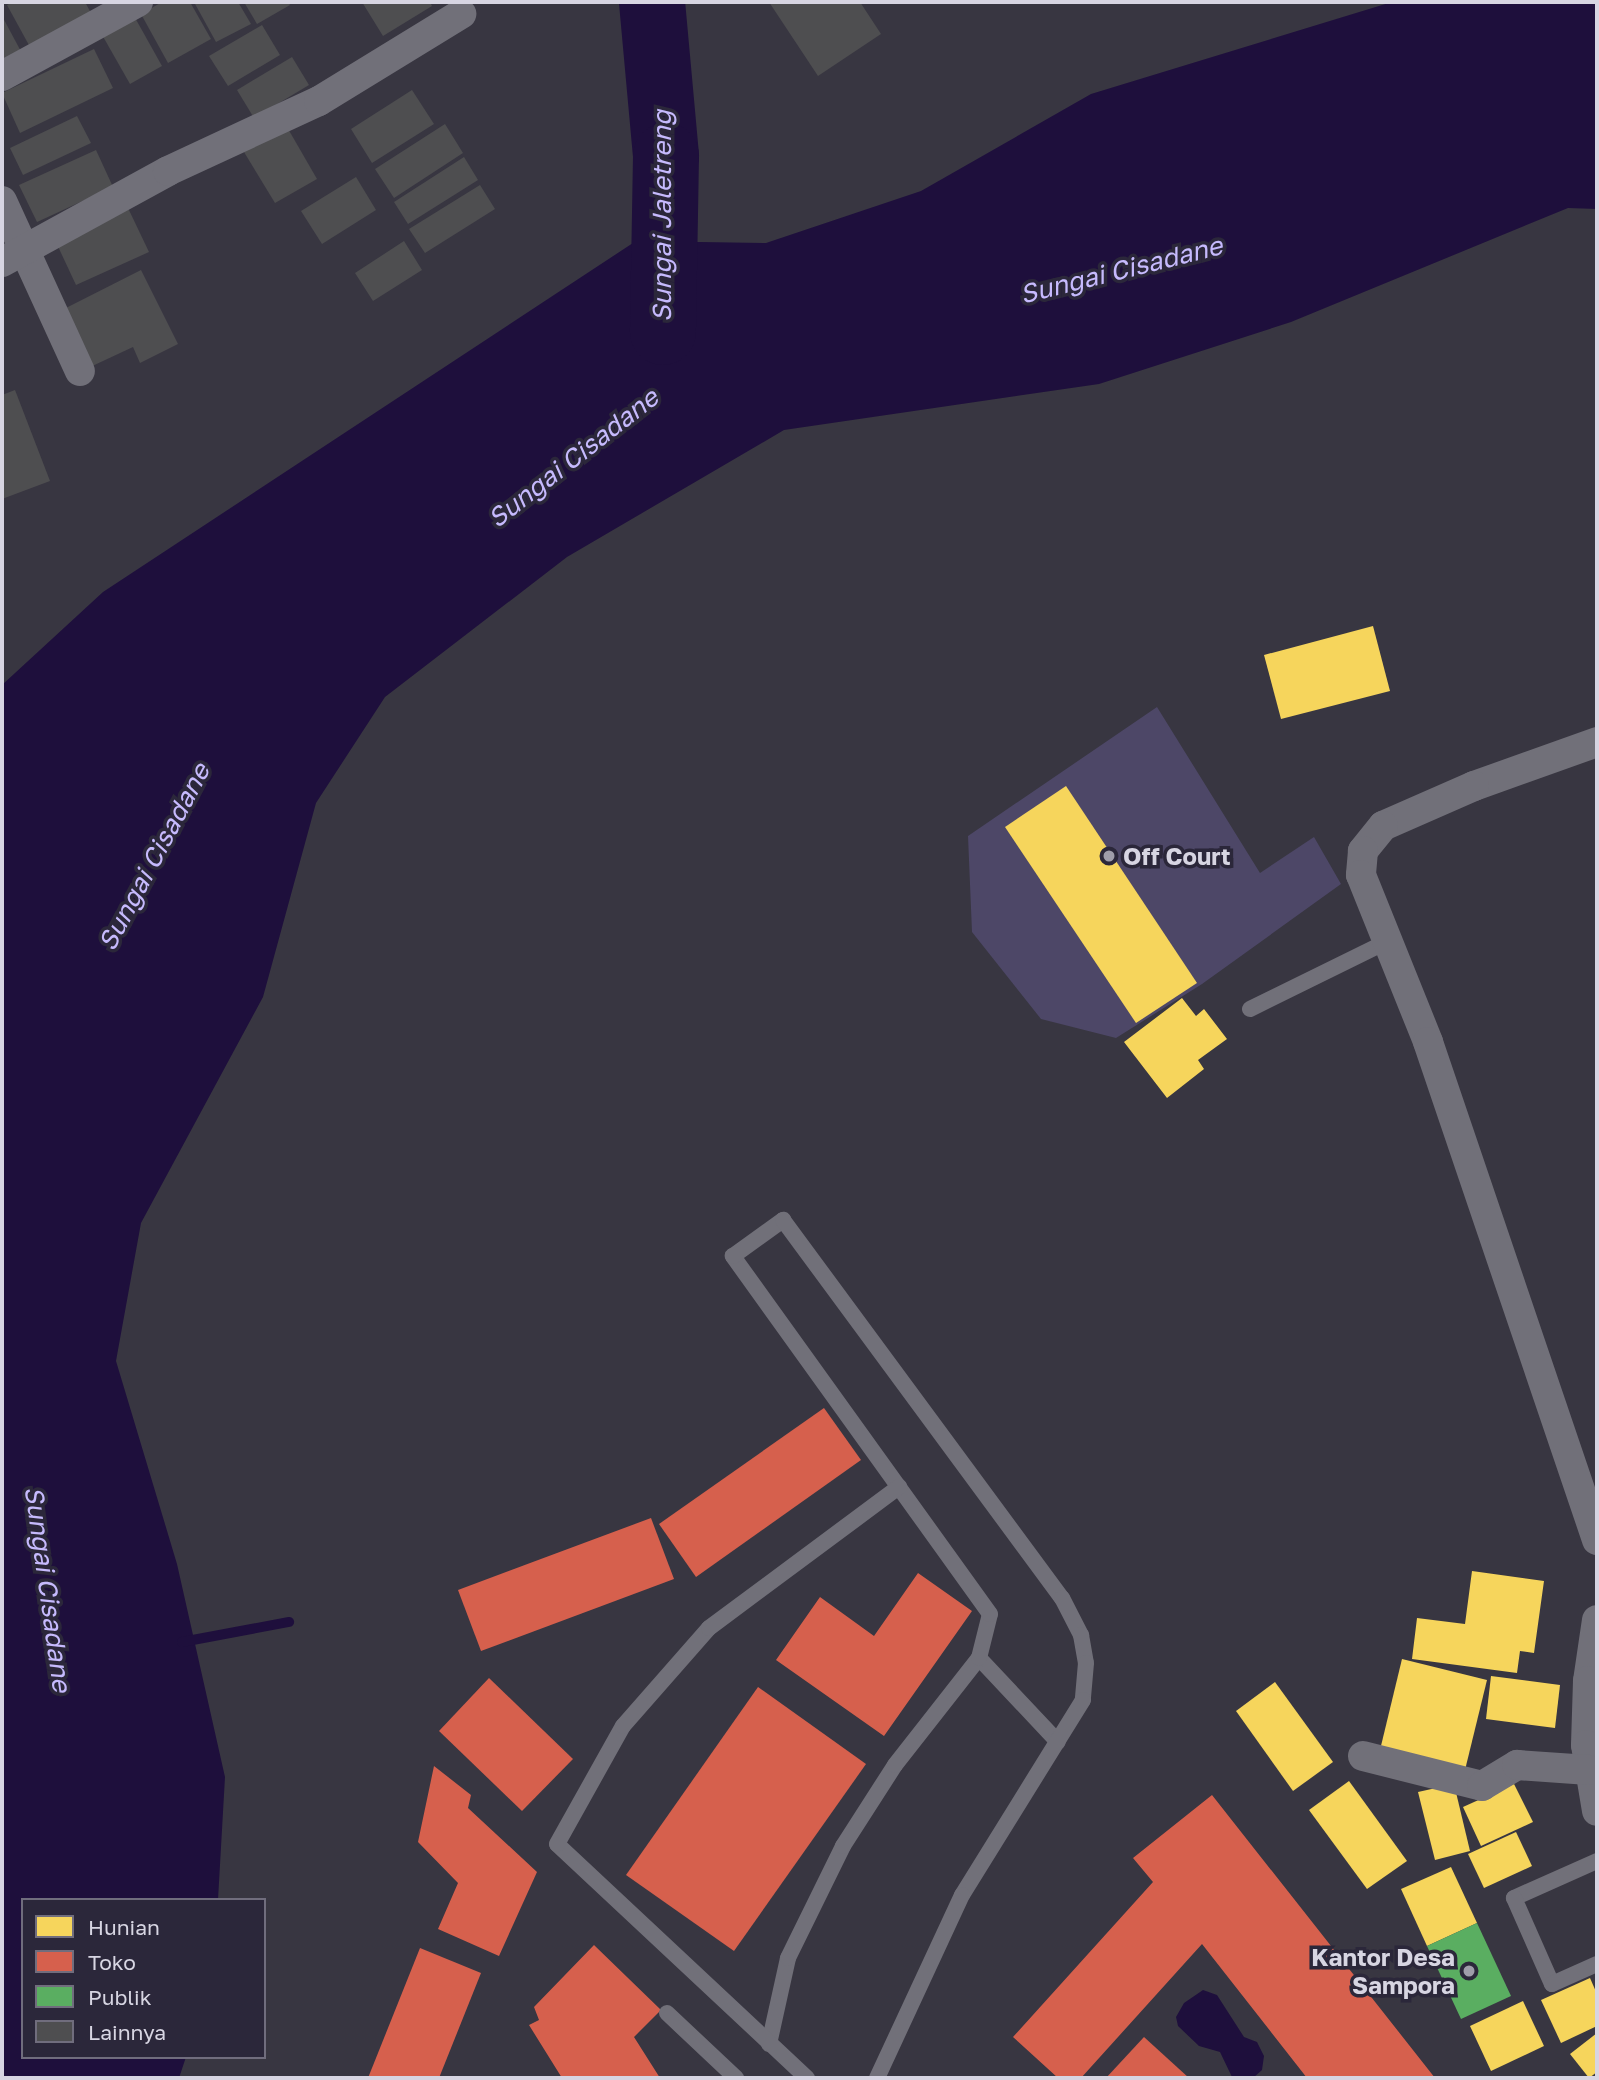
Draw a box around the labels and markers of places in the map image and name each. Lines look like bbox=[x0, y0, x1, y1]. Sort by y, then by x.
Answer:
place label: Off Court bbox=[1123, 842, 1231, 870]
marker: Off Court bbox=[1101, 848, 1117, 864]
place label: Kantor Desa Sampora bbox=[1311, 1943, 1455, 1999]
marker: Kantor Desa Sampora bbox=[1461, 1963, 1477, 1979]

